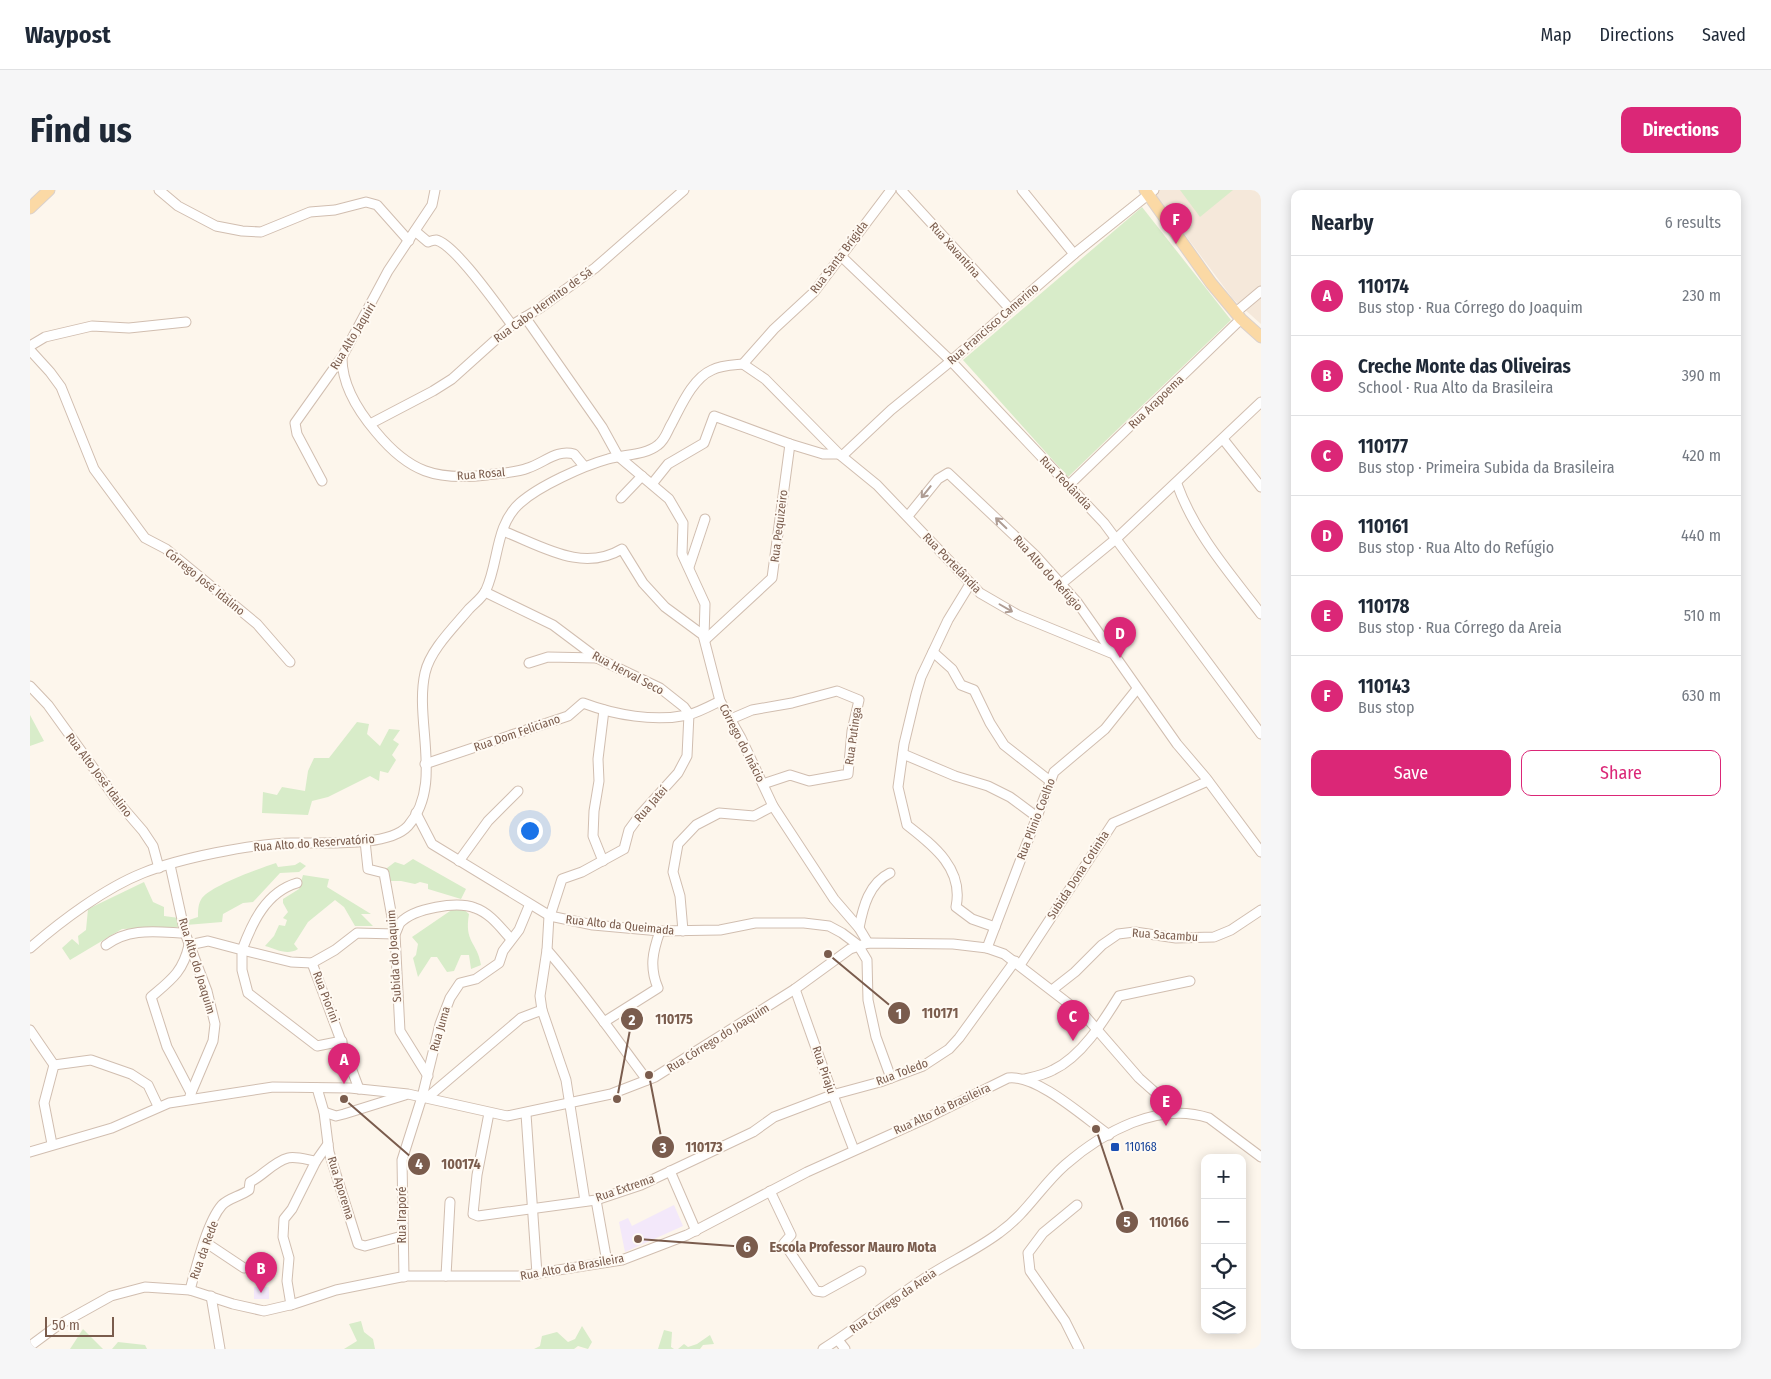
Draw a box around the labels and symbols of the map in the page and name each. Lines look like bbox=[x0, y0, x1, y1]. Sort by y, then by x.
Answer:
pin: F bbox=[1160, 203, 1192, 244]
street label: Rua Santa Brígida bbox=[807, 218, 871, 296]
street label: Rua Xavantina bbox=[927, 219, 984, 281]
street label: Rua Cabo Hermito de Sá bbox=[491, 264, 595, 345]
street label: Rua Francisco Camerino bbox=[944, 280, 1042, 368]
street label: Rua Alto Jaquiri bbox=[327, 300, 379, 372]
street label: Rua Arapoema bbox=[1126, 372, 1187, 432]
street label: Rua Teolândia bbox=[1037, 453, 1095, 513]
street label: Rua Rosal bbox=[456, 465, 506, 483]
one-way arrow bbox=[920, 486, 932, 499]
street label: Rua Pequizeiro bbox=[768, 489, 790, 563]
one-way arrow bbox=[995, 517, 1008, 529]
street label: Rua Portelândia bbox=[920, 530, 984, 596]
street label: Rua Alto do Refúgio bbox=[1010, 532, 1086, 614]
street label: Córrego José Idalino bbox=[162, 546, 248, 618]
one-way arrow bbox=[999, 604, 1013, 614]
pin: D bbox=[1104, 617, 1136, 658]
street label: Rua Herval Seco bbox=[590, 648, 666, 698]
street label: Córrego do Inácio bbox=[716, 701, 768, 785]
street label: Rua Putinga bbox=[842, 706, 864, 766]
street label: Rua Dom Feliciano bbox=[472, 712, 562, 754]
street label: Rua Alto José Idalino bbox=[63, 730, 135, 820]
street label: Rua Plinio Coelho bbox=[1014, 776, 1058, 862]
street label: Rua Jateí bbox=[631, 783, 671, 825]
your location bbox=[517, 818, 543, 844]
street label: Subida Dona Cotinha bbox=[1044, 828, 1112, 922]
street label: Rua Alto do Reservatório bbox=[253, 832, 375, 854]
street label: Subida do Joaquim bbox=[384, 909, 404, 1003]
street label: Rua Alto da Queimada bbox=[565, 912, 675, 938]
street label: Rua Alto do Joaquim bbox=[176, 916, 218, 1016]
street label: Rua Sacambu bbox=[1132, 926, 1198, 944]
street label: Rua Piorini bbox=[310, 969, 342, 1025]
callout: 110171 bbox=[887, 999, 969, 1028]
pin: C bbox=[1057, 1000, 1089, 1041]
street label: Rua Córrego do Joaquim bbox=[664, 1001, 772, 1075]
street label: Rua Juma bbox=[427, 1005, 453, 1053]
callout: 110175 bbox=[620, 1005, 702, 1034]
text: 1 bbox=[896, 1005, 902, 1023]
text: 110171 bbox=[922, 1005, 958, 1022]
text: 2 bbox=[628, 1011, 636, 1029]
text: 110175 bbox=[655, 1011, 693, 1028]
pin: A bbox=[328, 1043, 360, 1084]
street label: Rua Piraju bbox=[809, 1044, 839, 1096]
street label: Rua Toledo bbox=[874, 1056, 930, 1088]
street label: Rua Alto da Brasileira bbox=[891, 1080, 993, 1138]
pin: E bbox=[1150, 1085, 1182, 1126]
callout: 110173 bbox=[650, 1133, 733, 1162]
text: 3 bbox=[658, 1139, 667, 1157]
text: 110173 bbox=[685, 1139, 723, 1156]
place label: 110168 bbox=[1125, 1140, 1157, 1154]
marker: 110168 bbox=[1109, 1141, 1121, 1153]
callout: 100174 bbox=[407, 1150, 491, 1179]
street label: Rua Aporema bbox=[325, 1155, 357, 1221]
text: 4 bbox=[415, 1155, 423, 1173]
text: 100174 bbox=[441, 1156, 481, 1173]
street label: Rua Extrema bbox=[594, 1171, 656, 1205]
street label: Rua Iraporé bbox=[395, 1187, 409, 1243]
callout: 110166 bbox=[1115, 1207, 1199, 1236]
text: 5 bbox=[1123, 1213, 1131, 1231]
text: 110166 bbox=[1149, 1214, 1189, 1231]
street label: Rua da Rede bbox=[187, 1219, 221, 1281]
callout: Escola Professor Mauro Mota bbox=[735, 1232, 947, 1261]
text: 6 bbox=[743, 1238, 751, 1256]
text: Escola Professor Mauro Mota bbox=[769, 1239, 937, 1256]
street label: Rua Alto da Brasileira bbox=[519, 1251, 625, 1283]
pin: B bbox=[245, 1252, 277, 1293]
street label: Rua Córrego da Areia bbox=[847, 1266, 939, 1336]
scale bar bbox=[45, 1314, 114, 1337]

